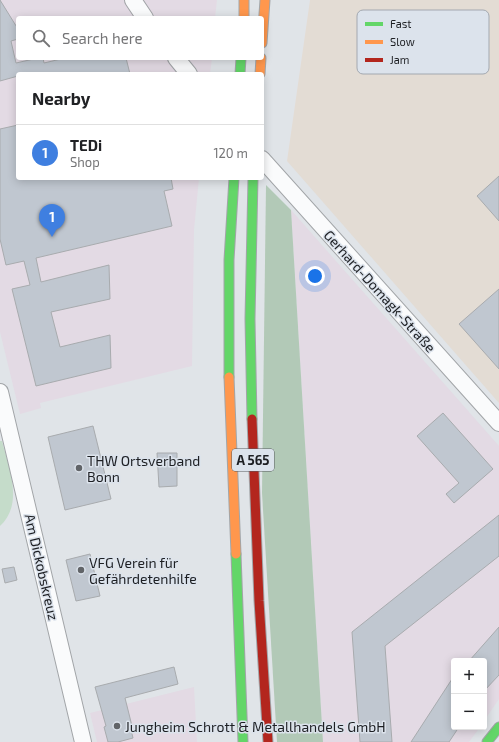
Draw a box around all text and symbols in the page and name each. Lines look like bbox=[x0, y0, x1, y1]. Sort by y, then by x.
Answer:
legend bbox=[357, 10, 489, 74]
search box bbox=[16, 16, 264, 60]
text: Fast bbox=[390, 17, 412, 30]
icon: search bbox=[30, 27, 52, 49]
text: Search here bbox=[62, 29, 143, 47]
text: Slow bbox=[390, 35, 415, 48]
text: Jam bbox=[390, 53, 409, 66]
text: Nearby bbox=[32, 88, 90, 108]
text: TEDi bbox=[70, 136, 102, 154]
text: 1 bbox=[42, 145, 48, 161]
text: 120 m bbox=[213, 145, 248, 161]
text: Shop bbox=[70, 154, 100, 170]
pin: 1 bbox=[39, 204, 65, 237]
street label: Gerhard-Domagk-Straße bbox=[321, 226, 439, 356]
your location bbox=[305, 266, 325, 286]
road number: A 565 bbox=[232, 449, 274, 471]
place label: THW Ortsverband Bonn bbox=[87, 452, 200, 485]
marker: THW Ortsverband Bonn bbox=[74, 463, 84, 473]
street label: Am Dickobskreuz bbox=[21, 512, 63, 622]
place label: VFG Verein für Gefährdetenhilfe bbox=[89, 554, 197, 587]
marker: VFG Verein für Gefährdetenhilfe bbox=[76, 565, 86, 575]
map controls bbox=[451, 658, 487, 730]
button: + bbox=[451, 658, 487, 694]
button: − bbox=[451, 694, 487, 730]
place label: Jungheim Schrott & Metallhandels GmbH bbox=[125, 718, 386, 735]
marker: Jungheim Schrott & Metallhandels GmbH bbox=[112, 721, 122, 731]

